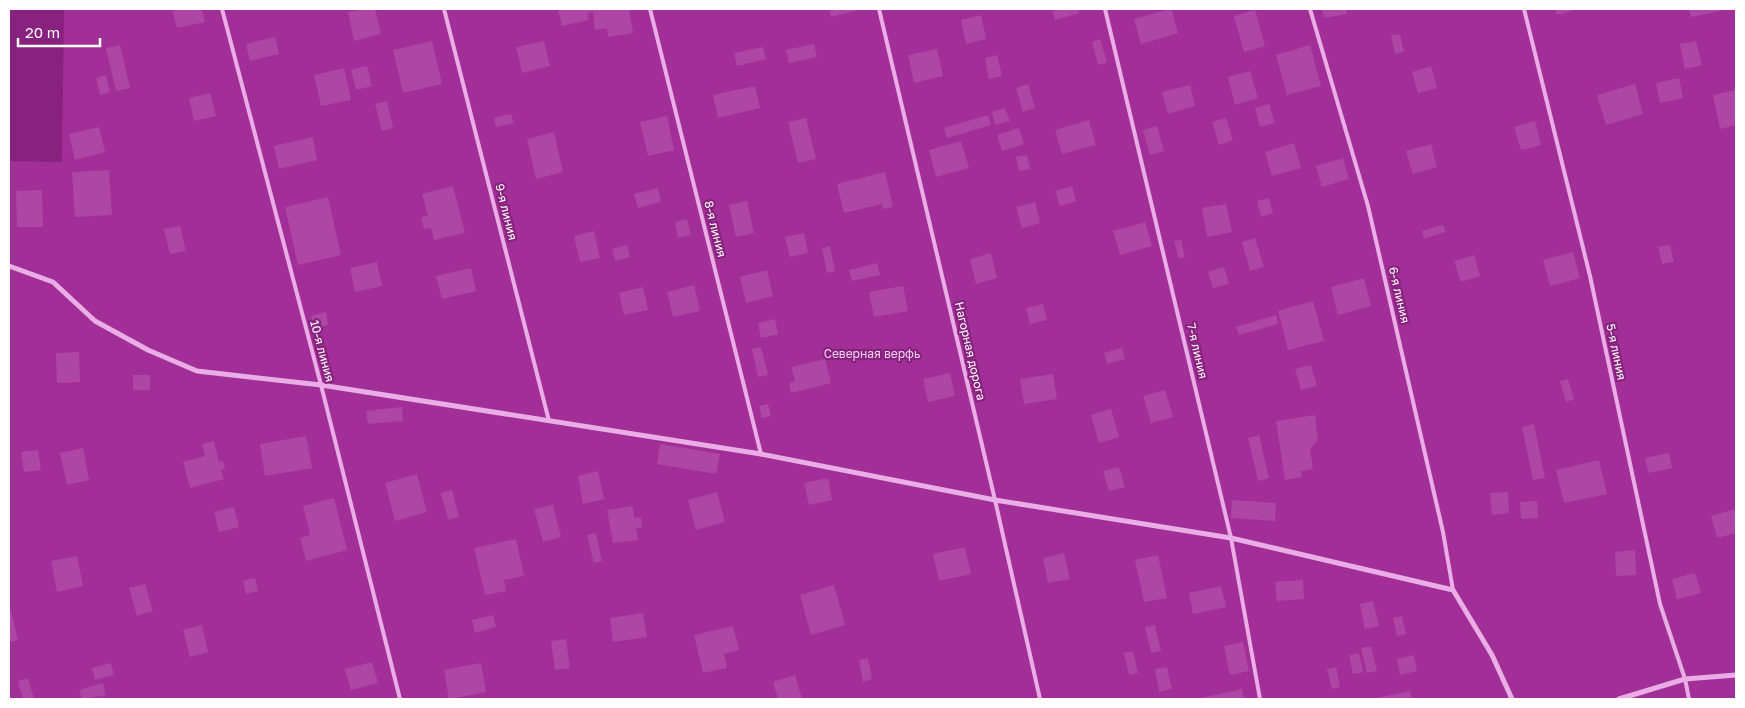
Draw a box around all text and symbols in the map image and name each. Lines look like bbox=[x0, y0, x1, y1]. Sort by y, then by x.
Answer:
scale bar bbox=[18, 15, 100, 47]
text: 20 m bbox=[25, 23, 60, 41]
street label: 9-я линия bbox=[492, 182, 521, 242]
street label: 8-я линия bbox=[701, 199, 730, 259]
street label: 6-я линия bbox=[1386, 265, 1413, 325]
street label: Нагорная дорога bbox=[952, 300, 989, 402]
street label: 10-я линия bbox=[307, 318, 338, 383]
street label: 7-я линия bbox=[1184, 322, 1211, 380]
street label: 5-я линия bbox=[1603, 322, 1630, 381]
park label: Северная верфь bbox=[824, 346, 920, 361]

